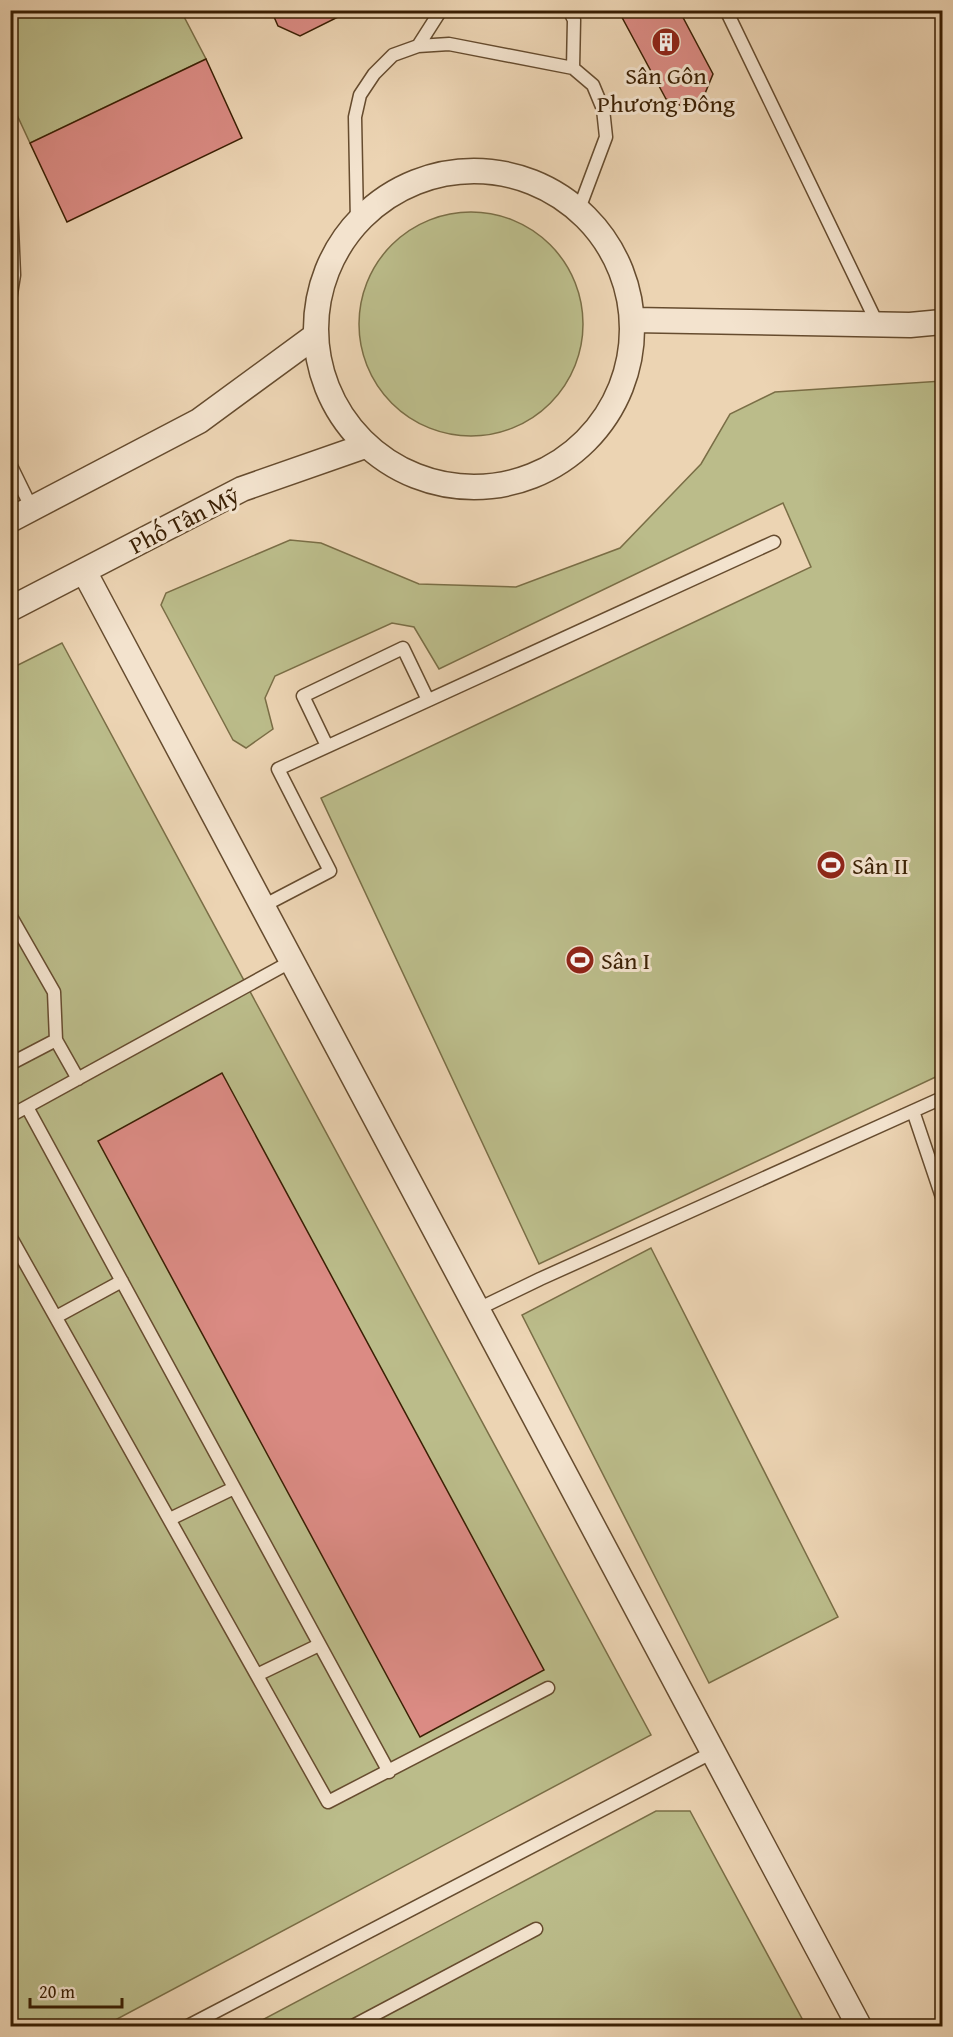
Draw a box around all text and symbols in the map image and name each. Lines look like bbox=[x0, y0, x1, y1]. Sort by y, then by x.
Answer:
building icon: Sân Gôn Phương Đông bbox=[650, 26, 682, 58]
place label: Sân Gôn Phương Đông bbox=[597, 58, 735, 121]
street label: Phố Tân Mỹ bbox=[123, 477, 245, 563]
place label: Sân II bbox=[852, 848, 909, 883]
sports icon: Sân II bbox=[815, 849, 847, 881]
place label: Sân I bbox=[601, 943, 650, 978]
sports icon: Sân I bbox=[564, 944, 596, 976]
scale bar bbox=[30, 1971, 122, 2009]
text: 20 m bbox=[39, 1978, 75, 2005]

